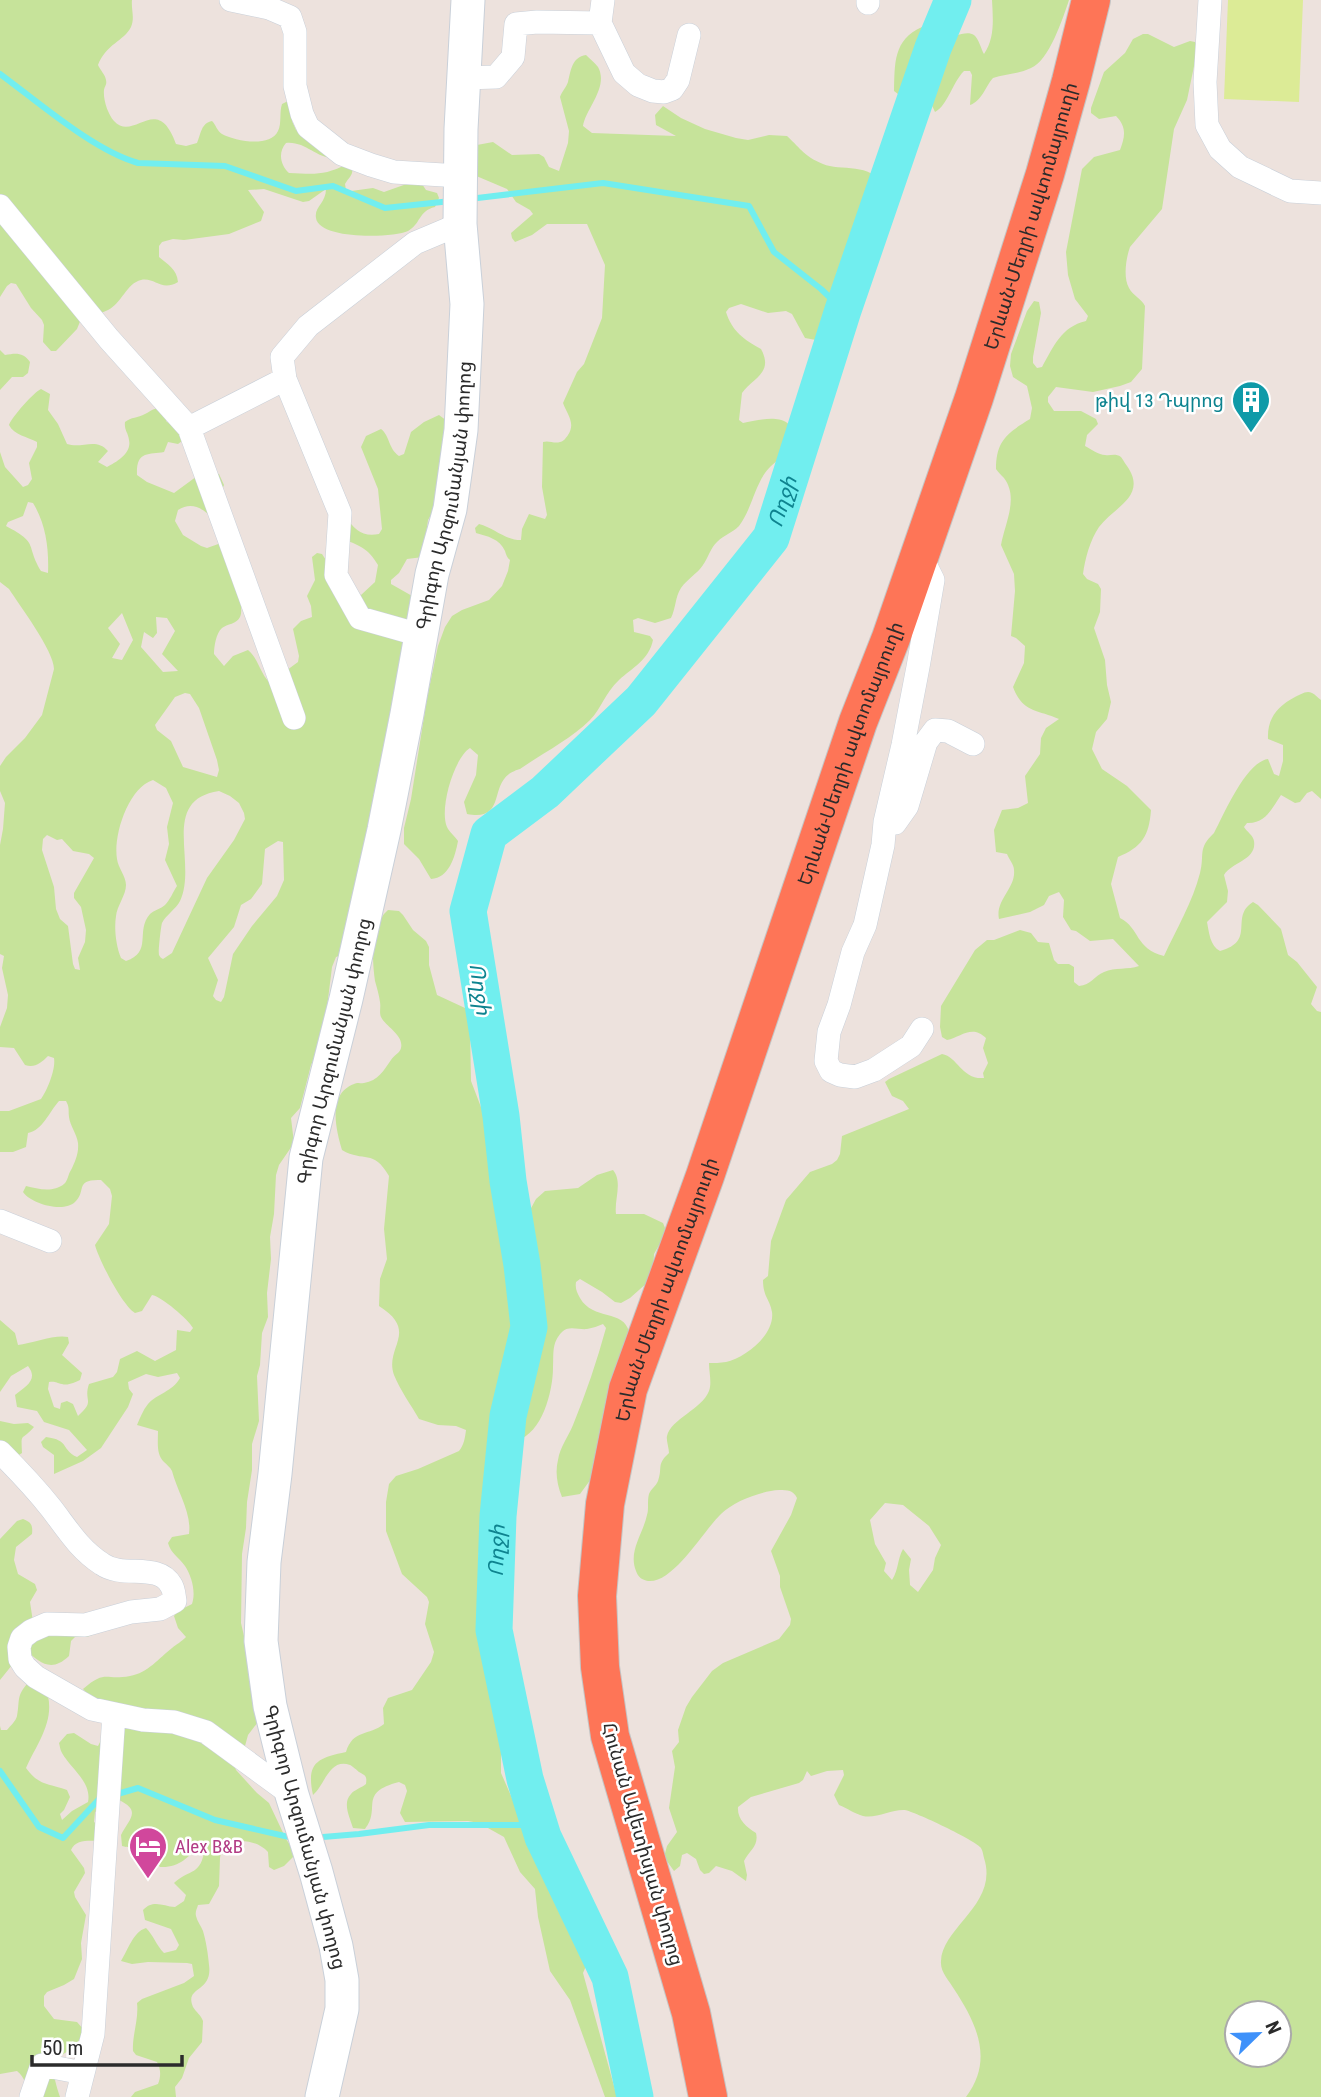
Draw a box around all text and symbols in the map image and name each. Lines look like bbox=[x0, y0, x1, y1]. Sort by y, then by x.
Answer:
street label: Երևան-Մեղրի ավտոմայրուղի bbox=[979, 80, 1082, 353]
street label: Գրիգոր Արզումանյան փողոց bbox=[411, 361, 476, 632]
building icon: թիվ 13 Դպրոց bbox=[1230, 379, 1272, 434]
place label: թիվ 13 Դպրոց bbox=[1095, 389, 1224, 412]
water label: Ողջի bbox=[763, 473, 802, 530]
street label: Երևան-Մեղրի ավտոմայրուղի bbox=[792, 619, 907, 888]
street label: Գրիգոր Արզումանյան փողոց bbox=[292, 916, 375, 1185]
water label: Ողջի bbox=[465, 962, 496, 1017]
street label: Երևան-Մեղրի ավտոմայրուղի bbox=[610, 1154, 722, 1424]
water label: Ողջի bbox=[484, 1524, 510, 1577]
street label: Գրիգոր Արզումանյան փողոց bbox=[259, 1702, 351, 1972]
street label: Հունան Ավետիսյան փողոց bbox=[597, 1720, 689, 1968]
hotel icon: Alex B&B bbox=[127, 1825, 169, 1880]
place label: Alex B&B bbox=[175, 1835, 243, 1858]
north arrow bbox=[1223, 1999, 1293, 2069]
text: N bbox=[1260, 2018, 1286, 2037]
scale bar bbox=[32, 2024, 182, 2068]
text: 50 m bbox=[42, 2036, 83, 2060]

